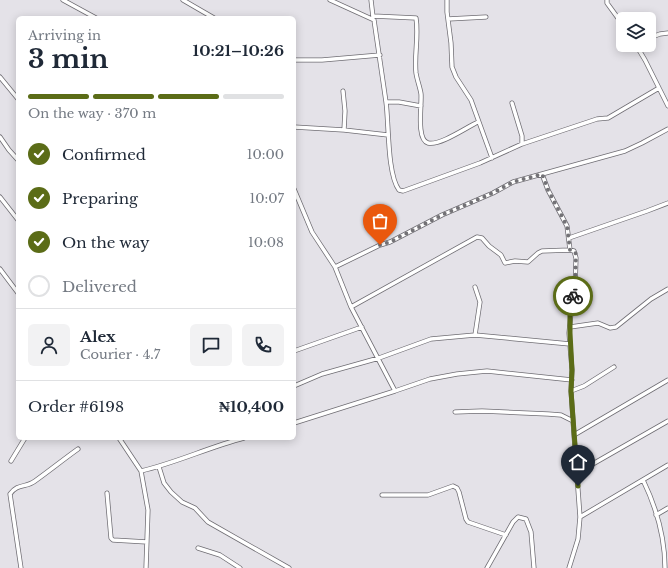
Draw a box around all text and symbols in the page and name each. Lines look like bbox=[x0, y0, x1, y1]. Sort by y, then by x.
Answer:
map controls bbox=[616, 12, 656, 52]
button: layers bbox=[616, 12, 656, 52]
text: Arriving in bbox=[28, 27, 101, 44]
text: 10:21–10:26 bbox=[193, 41, 284, 60]
text: 3 min bbox=[28, 43, 109, 75]
text: On the way · 370 m bbox=[28, 105, 156, 122]
icon: check bbox=[28, 143, 50, 165]
text: Confirmed bbox=[62, 145, 146, 164]
text: 10:00 bbox=[247, 146, 284, 163]
icon: check bbox=[28, 187, 50, 209]
text: Preparing bbox=[62, 189, 138, 208]
text: 10:07 bbox=[249, 190, 284, 207]
pin bbox=[363, 204, 397, 245]
icon: bag bbox=[369, 210, 391, 232]
icon: check bbox=[28, 231, 50, 253]
text: On the way bbox=[62, 233, 150, 252]
text: 10:08 bbox=[248, 234, 284, 251]
courier bbox=[553, 276, 593, 316]
text: Delivered bbox=[62, 277, 137, 296]
icon: bike bbox=[562, 285, 584, 307]
button: person bbox=[28, 324, 70, 366]
button: chat bbox=[190, 324, 232, 366]
button: phone bbox=[242, 324, 284, 366]
text: Alex bbox=[80, 327, 116, 346]
text: Courier · 4.7 bbox=[80, 346, 160, 363]
text: Order #6198 bbox=[28, 397, 124, 416]
text: ₦10,400 bbox=[219, 397, 284, 416]
pin bbox=[561, 445, 595, 486]
icon: home bbox=[567, 451, 589, 473]

